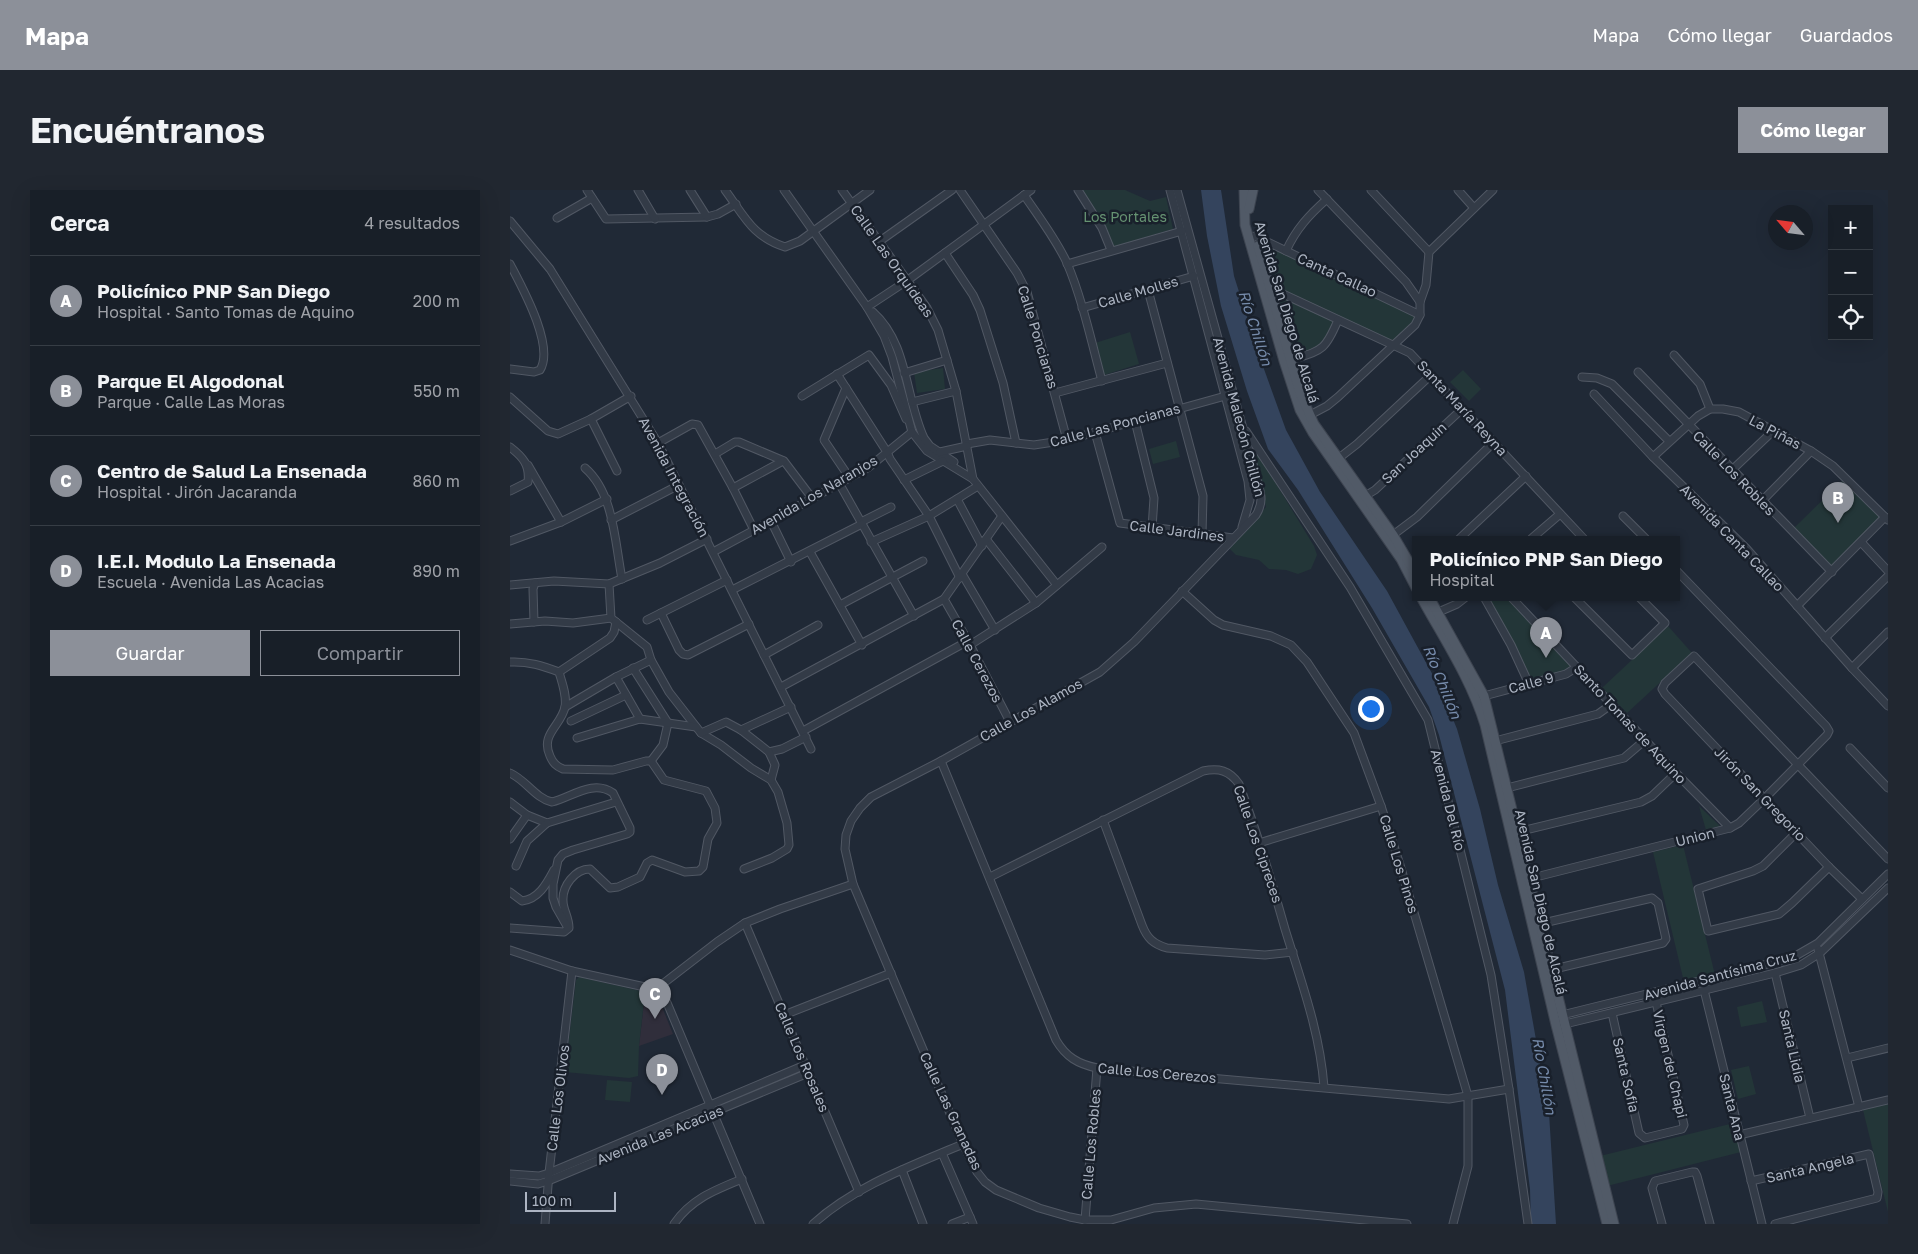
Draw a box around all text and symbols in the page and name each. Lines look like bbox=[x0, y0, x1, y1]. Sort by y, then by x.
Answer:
text: Mapa bbox=[25, 21, 89, 50]
text: Mapa bbox=[1593, 24, 1639, 46]
text: Cómo llegar bbox=[1667, 24, 1772, 46]
text: Guardados bbox=[1800, 24, 1893, 46]
button: Cómo llegar bbox=[1738, 107, 1888, 153]
text: Encuéntranos bbox=[30, 109, 265, 151]
street label: Calle Las Orquídeas bbox=[847, 201, 938, 320]
north arrow bbox=[1768, 205, 1813, 250]
map controls bbox=[1828, 205, 1873, 340]
button: + bbox=[1828, 205, 1873, 250]
park label: Los Portales bbox=[1083, 208, 1167, 225]
text: Cerca bbox=[50, 210, 109, 236]
text: 4 resultados bbox=[365, 213, 460, 233]
street label: Avenida San Diego de Alcalá bbox=[1252, 219, 1323, 405]
street label: Canta Callao bbox=[1295, 249, 1380, 300]
button: − bbox=[1828, 250, 1873, 295]
street label: Calle Molles bbox=[1096, 272, 1180, 311]
text: Policínico PNP San Diego bbox=[97, 279, 330, 302]
street label: Calle Poncianas bbox=[1015, 283, 1062, 391]
water label: Río Chillón bbox=[1235, 288, 1277, 368]
text: A bbox=[60, 291, 72, 311]
text: 200 m bbox=[413, 291, 460, 311]
button: locate bbox=[1828, 295, 1873, 340]
text: Hospital · Santo Tomas de Aquino bbox=[97, 302, 354, 322]
street label: Avenida Malecón Chillón bbox=[1210, 335, 1269, 499]
street label: Santa María Reyna bbox=[1414, 356, 1511, 459]
text: Parque El Algodonal bbox=[97, 369, 284, 392]
text: B bbox=[60, 381, 72, 401]
text: 550 m bbox=[413, 381, 460, 401]
text: Parque · Calle Las Moras bbox=[97, 392, 285, 412]
street label: Calle Las Poncianas bbox=[1048, 399, 1182, 450]
street label: La Piñas bbox=[1746, 411, 1804, 452]
street label: Avenida Integración bbox=[636, 414, 713, 540]
street label: San Joaquin bbox=[1378, 418, 1450, 487]
street label: Calle Los Robles bbox=[1690, 427, 1779, 519]
street label: Avenida Los Naranjos bbox=[747, 451, 880, 538]
text: Centro de Salud La Ensenada bbox=[97, 459, 367, 482]
text: C bbox=[60, 471, 72, 491]
text: 860 m bbox=[412, 471, 460, 491]
street label: Avenida Canta Callao bbox=[1677, 481, 1788, 595]
text: Hospital · Jirón Jacaranda bbox=[97, 482, 297, 502]
pin: B bbox=[1822, 482, 1854, 523]
street label: Calle Jardines bbox=[1129, 516, 1225, 545]
popup bbox=[1412, 536, 1680, 601]
text: Policínico PNP San Diego bbox=[1429, 547, 1663, 570]
text: I.E.I. Modulo La Ensenada bbox=[97, 549, 336, 572]
text: D bbox=[60, 561, 72, 581]
text: 890 m bbox=[412, 561, 460, 581]
text: Hospital bbox=[1429, 570, 1494, 590]
text: Escuela · Avenida Las Acacias bbox=[97, 572, 324, 592]
street label: Calle Cerezos bbox=[948, 616, 1007, 705]
pin: A bbox=[1530, 617, 1562, 658]
button: Guardar bbox=[50, 630, 250, 676]
button: Compartir bbox=[260, 630, 460, 676]
water label: Río Chillón bbox=[1420, 642, 1466, 722]
street label: Santo Tomas de Aquino bbox=[1571, 660, 1690, 787]
street label: Calle 9 bbox=[1506, 668, 1555, 697]
street label: Calle Los Alamos bbox=[976, 674, 1085, 745]
your location bbox=[1358, 696, 1384, 722]
street label: Jirón San Gregorio bbox=[1711, 743, 1810, 844]
street label: Avenida Del Río bbox=[1428, 747, 1469, 852]
street label: Calle Los Cipreces bbox=[1230, 783, 1287, 905]
street label: Avenida San Diego de Alcalá bbox=[1512, 808, 1571, 996]
street label: Calle Los Pinos bbox=[1376, 812, 1423, 915]
street label: Union bbox=[1674, 823, 1716, 850]
street label: Avenida Santísima Cruz bbox=[1642, 946, 1798, 1003]
pin: C bbox=[639, 978, 671, 1019]
street label: Calle Los Rosales bbox=[772, 999, 833, 1114]
street label: Virgen del Chapi bbox=[1650, 1008, 1691, 1120]
street label: Santa Lidia bbox=[1776, 1008, 1809, 1084]
water label: Río Chillón bbox=[1529, 1036, 1561, 1117]
street label: Santa Sofia bbox=[1610, 1036, 1643, 1114]
street label: Calle Los Olivos bbox=[543, 1044, 572, 1152]
street label: Calle Las Granadas bbox=[917, 1049, 986, 1173]
pin: D bbox=[646, 1054, 678, 1095]
street label: Calle Los Cerezos bbox=[1097, 1059, 1217, 1086]
street label: Santa Ana bbox=[1716, 1072, 1749, 1142]
street label: Calle Los Robles bbox=[1077, 1088, 1104, 1200]
street label: Avenida Las Acacias bbox=[594, 1101, 726, 1168]
street label: Santa Angela bbox=[1764, 1149, 1855, 1186]
scale bar bbox=[525, 1189, 616, 1212]
text: 100 m bbox=[532, 1192, 572, 1209]

